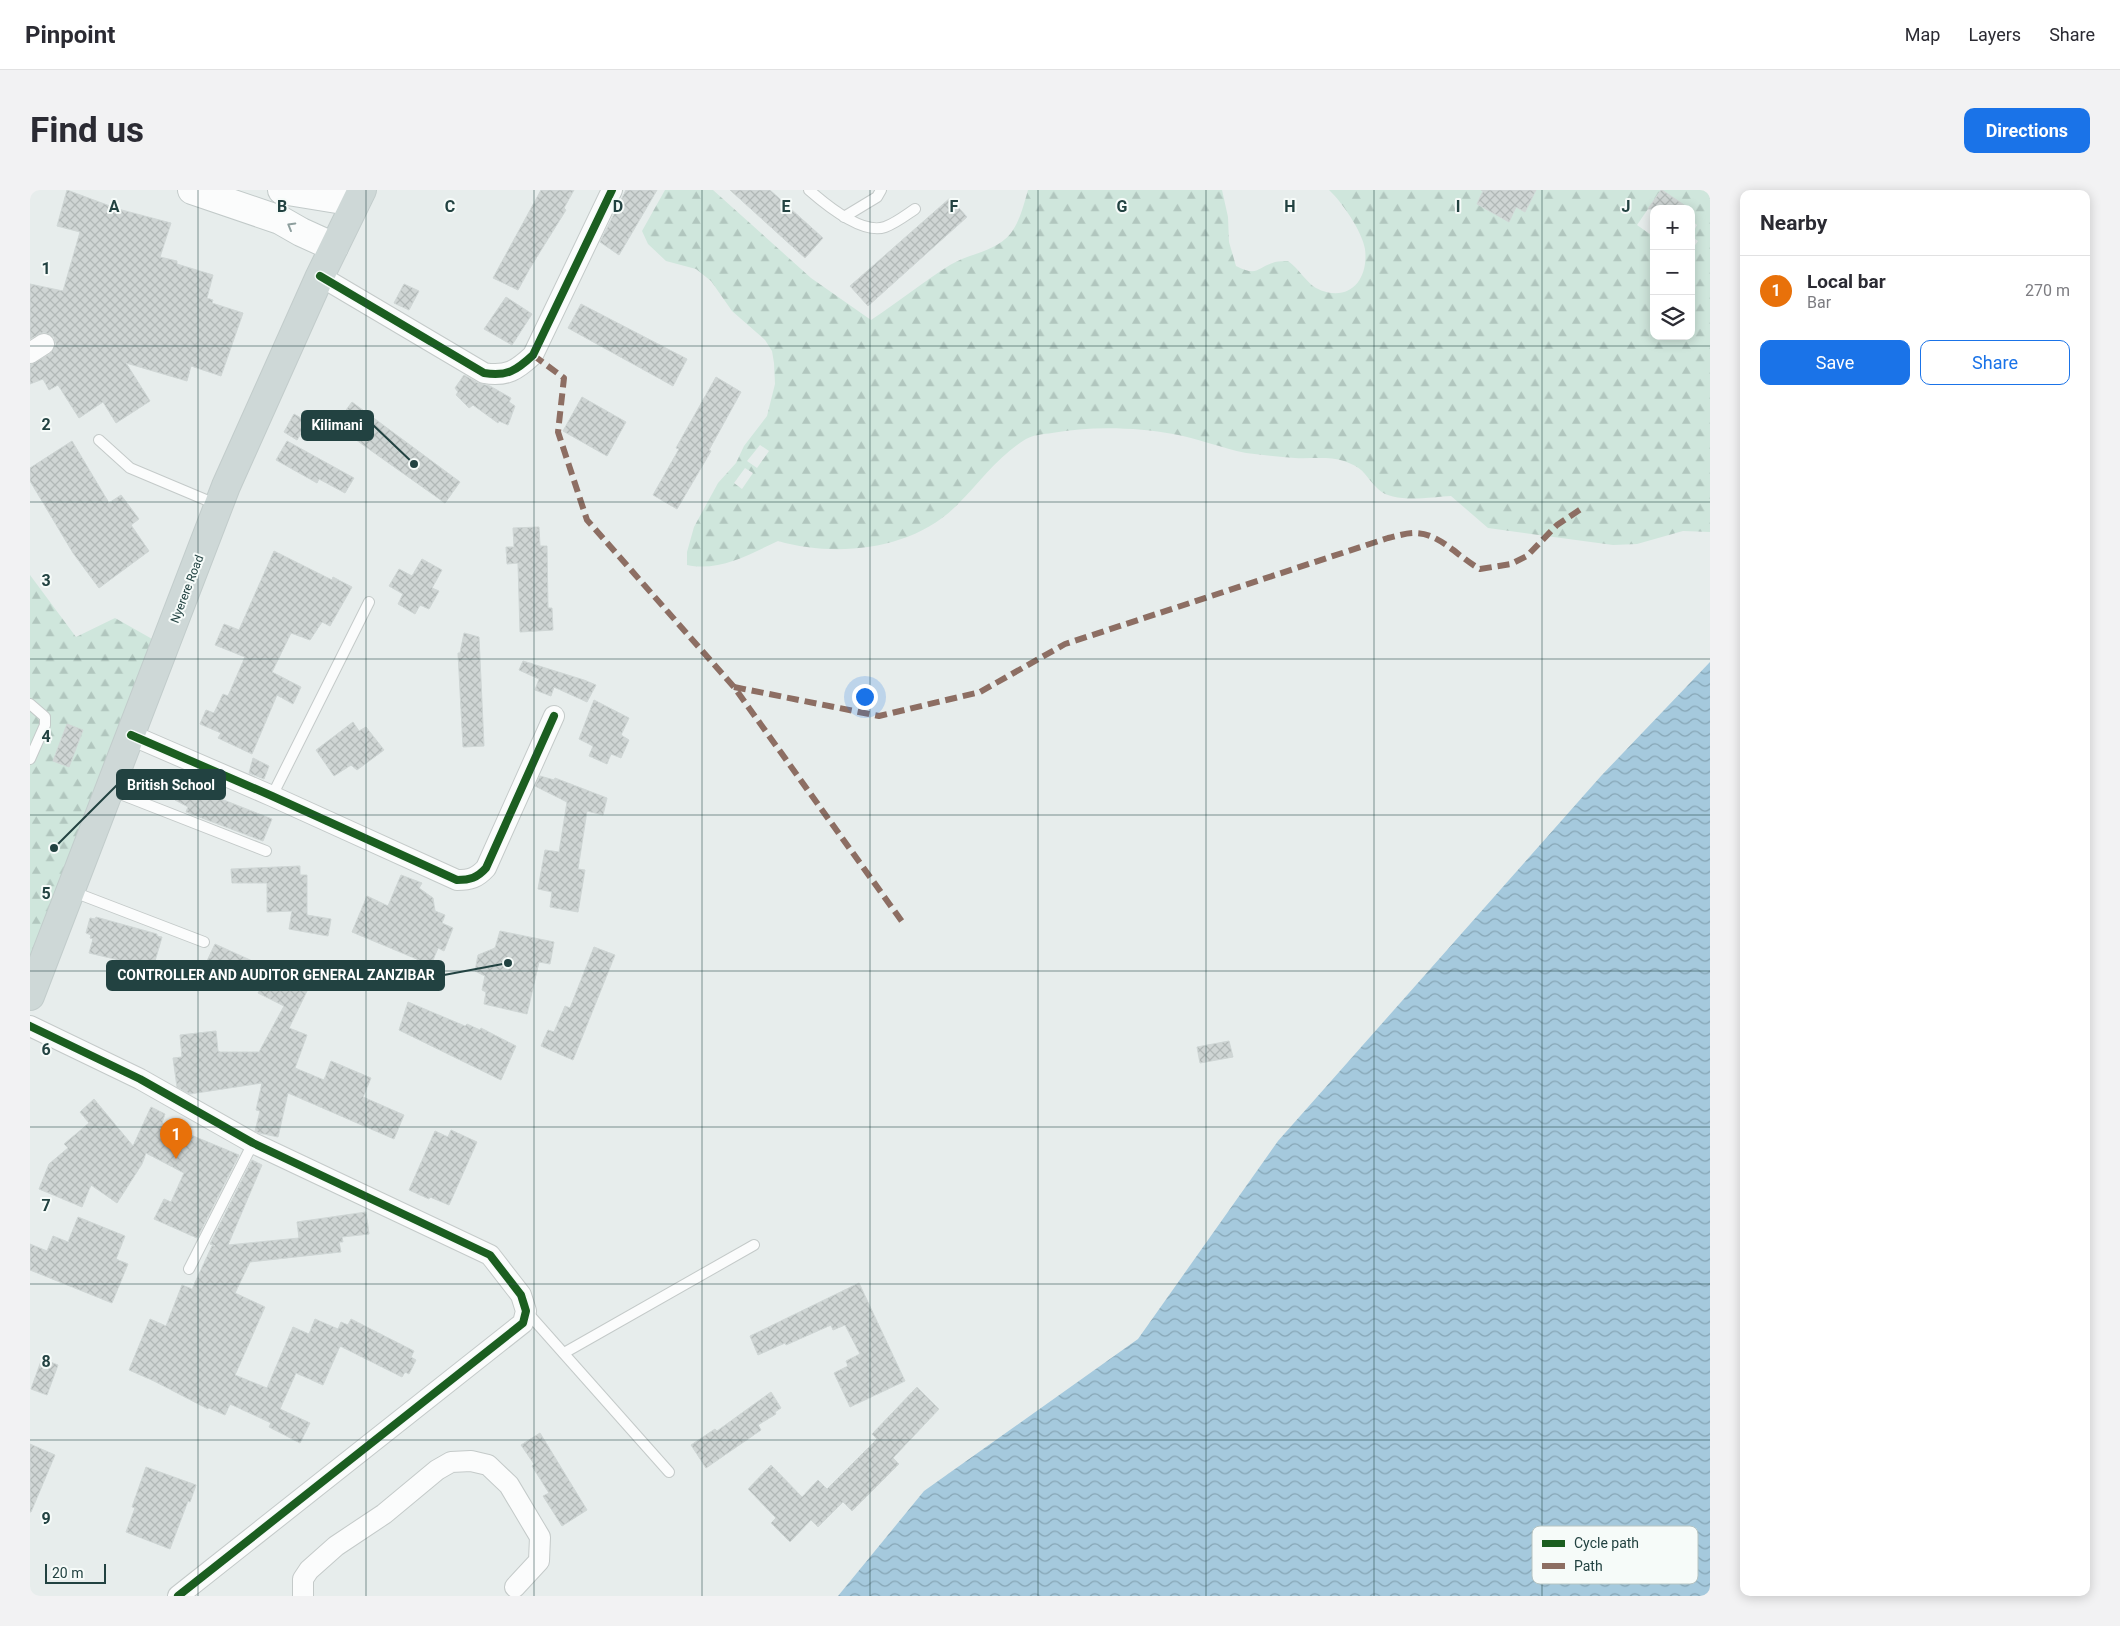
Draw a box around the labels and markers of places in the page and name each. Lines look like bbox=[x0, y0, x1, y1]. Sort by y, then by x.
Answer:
callout: Kilimani bbox=[302, 411, 373, 440]
callout: British School bbox=[117, 770, 225, 799]
callout: CONTROLLER AND AUDITOR GENERAL ZANZIBAR bbox=[107, 961, 444, 990]
pin: 1 bbox=[160, 1118, 192, 1159]

